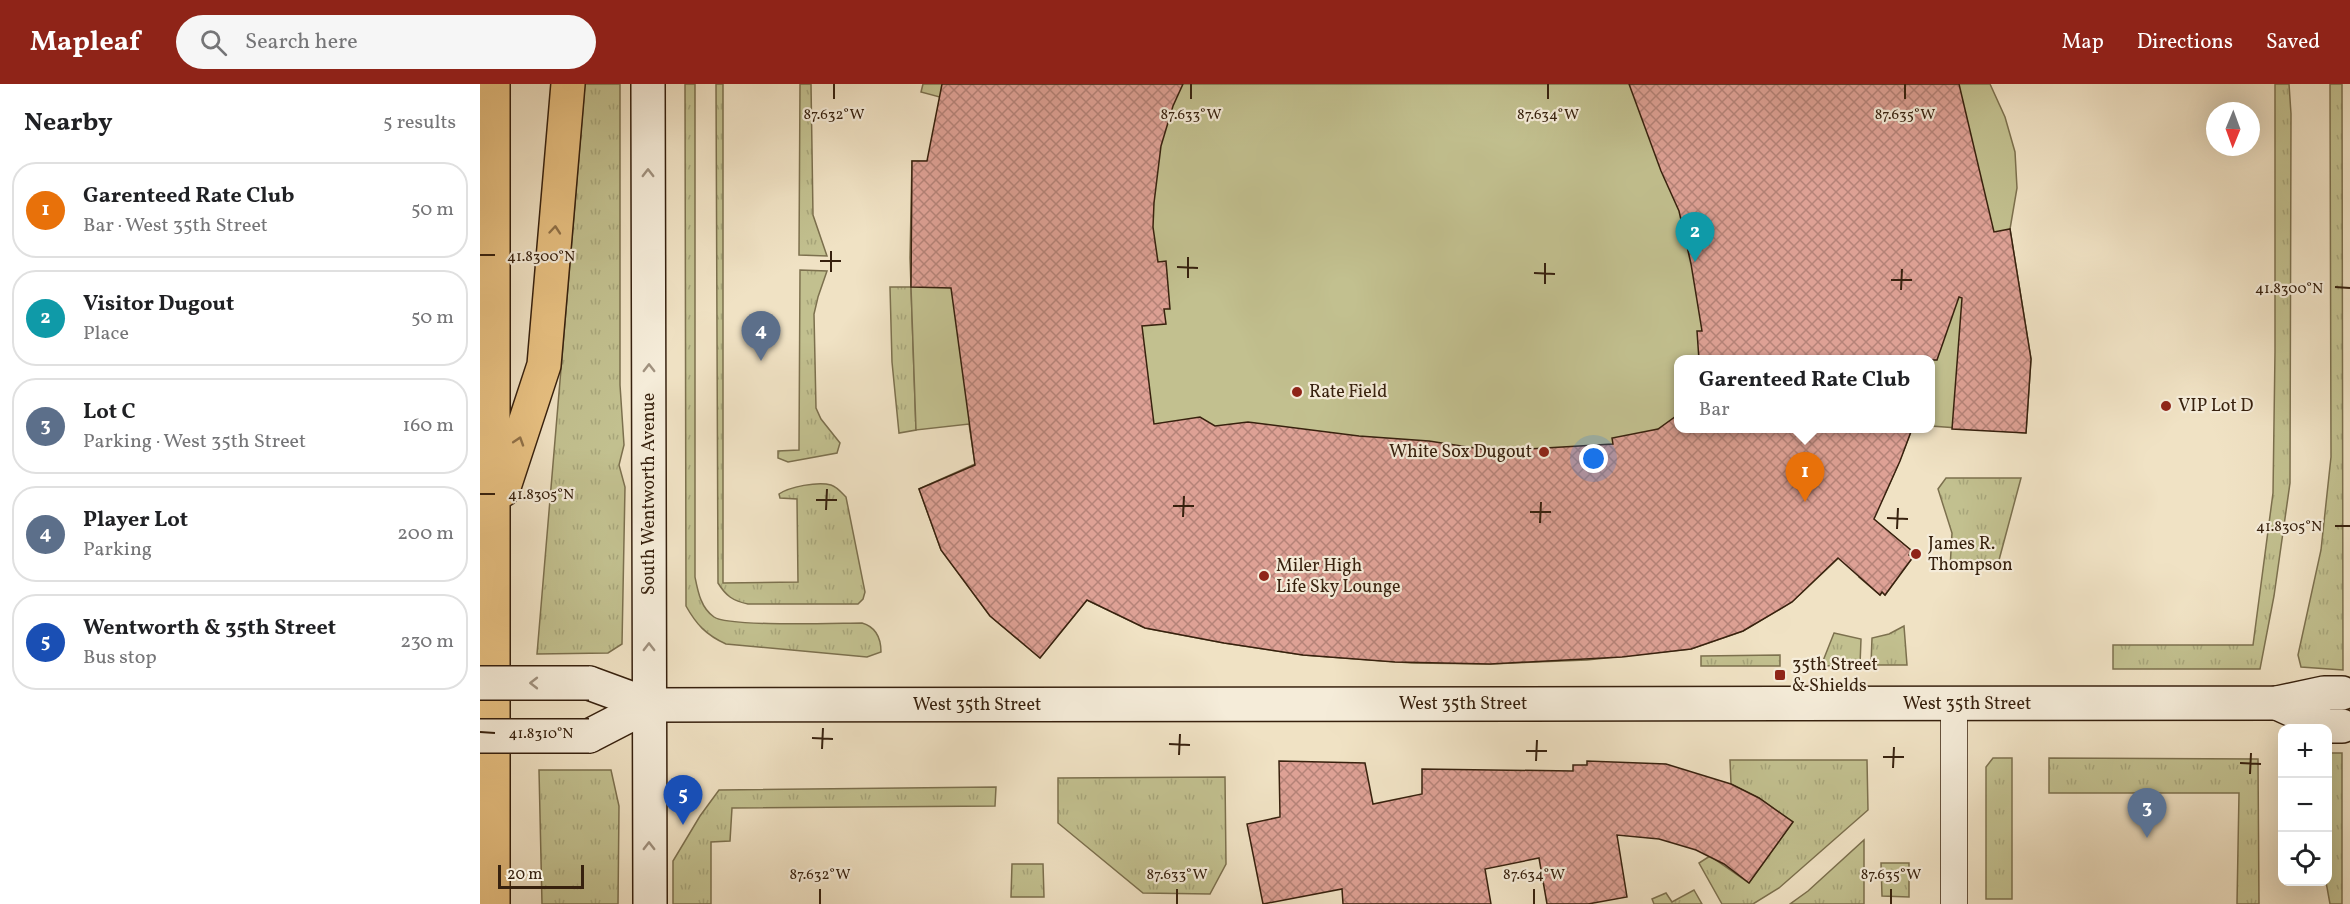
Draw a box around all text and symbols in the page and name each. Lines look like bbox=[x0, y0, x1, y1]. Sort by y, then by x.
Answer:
search box bbox=[176, 15, 596, 69]
text: Mapleaf bbox=[30, 23, 140, 62]
icon: search bbox=[197, 26, 230, 59]
text: Search here bbox=[245, 27, 358, 58]
text: Map bbox=[2062, 28, 2104, 57]
text: Directions bbox=[2137, 28, 2233, 57]
text: Saved bbox=[2266, 28, 2320, 57]
north arrow bbox=[2206, 102, 2260, 156]
text: Nearby bbox=[24, 105, 113, 141]
text: 87.632°W bbox=[803, 105, 865, 126]
text: 87.633°W bbox=[1160, 105, 1222, 126]
text: 87.634°W bbox=[1517, 105, 1579, 126]
text: 87.635°W bbox=[1875, 105, 1935, 126]
text: 5 results bbox=[383, 109, 456, 137]
one-way arrow bbox=[642, 168, 654, 177]
text: Garenteed Rate Club bbox=[83, 181, 294, 212]
text: 1 bbox=[41, 196, 50, 224]
text: 50 m bbox=[411, 196, 454, 224]
text: Bar · West 35th Street bbox=[83, 212, 268, 240]
pin: 2 bbox=[1676, 212, 1714, 262]
one-way arrow bbox=[549, 225, 562, 234]
text: 41.8300°N bbox=[507, 247, 575, 268]
text: 41.8300°N bbox=[2255, 279, 2323, 300]
text: Visitor Dugout bbox=[83, 289, 234, 320]
text: 2 bbox=[40, 304, 51, 332]
text: 50 m bbox=[411, 304, 454, 332]
pin: 4 bbox=[742, 312, 780, 361]
text: Place bbox=[83, 320, 129, 348]
popup bbox=[1674, 355, 1935, 433]
one-way arrow bbox=[643, 363, 655, 372]
text: Garenteed Rate Club bbox=[1699, 365, 1910, 396]
place label: Rate Field bbox=[1309, 380, 1387, 405]
marker: Rate Field bbox=[1290, 385, 1304, 399]
street label: South Wentworth Avenue bbox=[637, 393, 662, 595]
place label: VIP Lot D bbox=[2178, 394, 2254, 419]
text: Bar bbox=[1699, 396, 1730, 424]
text: Lot C bbox=[83, 397, 136, 428]
marker: VIP Lot D bbox=[2159, 399, 2173, 413]
text: 3 bbox=[40, 412, 51, 440]
text: 160 m bbox=[402, 412, 454, 440]
text: Parking · West 35th Street bbox=[83, 428, 306, 456]
one-way arrow bbox=[511, 436, 524, 447]
place label: White Sox Dugout bbox=[1389, 440, 1532, 465]
your location bbox=[1579, 444, 1608, 473]
marker: White Sox Dugout bbox=[1537, 445, 1551, 459]
pin: 1 bbox=[1786, 452, 1824, 502]
text: 41.8305°N bbox=[508, 485, 574, 506]
text: Player Lot bbox=[83, 505, 188, 536]
text: 41.8305°N bbox=[2256, 517, 2322, 538]
text: 4 bbox=[39, 520, 52, 548]
text: 200 m bbox=[397, 520, 454, 548]
place label: James R. Thompson bbox=[1928, 532, 2013, 578]
text: Parking bbox=[83, 536, 152, 564]
marker: James R. Thompson bbox=[1909, 547, 1923, 561]
place label: Miler High Life Sky Lounge bbox=[1276, 554, 1401, 600]
marker: Miler High Life Sky Lounge bbox=[1257, 569, 1271, 583]
text: Wentworth & 35th Street bbox=[83, 613, 336, 644]
text: 5 bbox=[41, 628, 50, 656]
text: 230 m bbox=[400, 628, 454, 656]
one-way arrow bbox=[643, 642, 655, 651]
text: Bus stop bbox=[83, 644, 157, 672]
place label: 35th Street & Shields bbox=[1792, 653, 1878, 699]
marker: 35th Street & Shields bbox=[1773, 668, 1787, 682]
one-way arrow bbox=[530, 677, 539, 689]
street label: West 35th Street bbox=[1399, 692, 1527, 717]
street label: West 35th Street bbox=[1903, 692, 2031, 717]
street label: West 35th Street bbox=[913, 693, 1041, 718]
text: 41.8310°N bbox=[509, 724, 573, 745]
map controls bbox=[2278, 724, 2332, 886]
button: + bbox=[2278, 724, 2332, 778]
pin: 5 bbox=[664, 776, 702, 825]
button: − bbox=[2278, 778, 2332, 832]
pin: 3 bbox=[2128, 788, 2166, 838]
button: locate bbox=[2278, 832, 2332, 886]
one-way arrow bbox=[643, 841, 656, 850]
scale bar bbox=[498, 862, 584, 890]
text: 20 m bbox=[507, 864, 542, 886]
text: 87.632°W bbox=[789, 865, 851, 886]
text: 87.633°W bbox=[1146, 865, 1208, 886]
text: 87.634°W bbox=[1503, 865, 1565, 886]
text: 87.635°W bbox=[1861, 865, 1921, 886]

